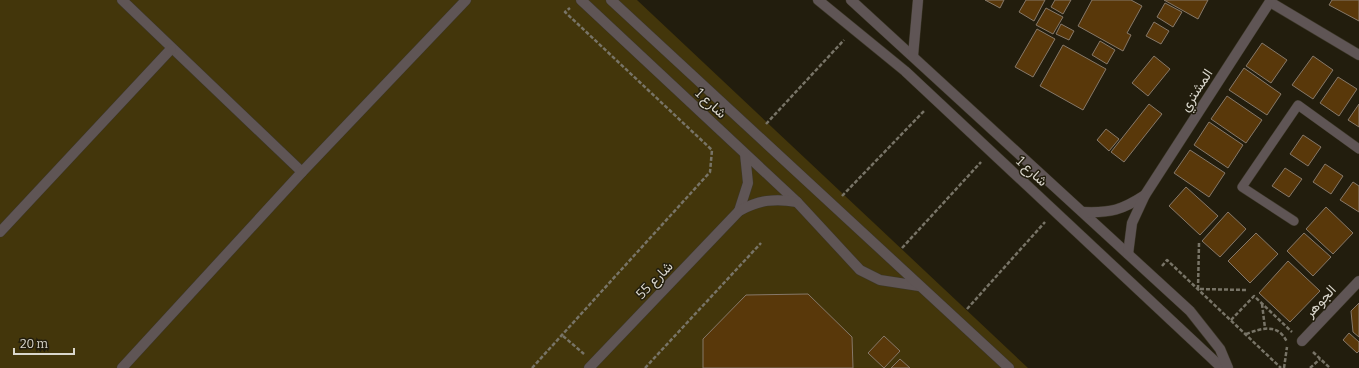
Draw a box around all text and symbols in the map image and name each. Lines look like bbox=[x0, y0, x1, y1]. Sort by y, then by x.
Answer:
street label: المشتري bbox=[1176, 66, 1219, 116]
street label: شارع 1 bbox=[690, 85, 730, 124]
street label: شارع 1 bbox=[1011, 153, 1051, 192]
street label: شارع 55 bbox=[632, 258, 678, 304]
street label: الجوهر bbox=[1300, 282, 1340, 322]
scale bar bbox=[14, 330, 74, 356]
text: 20 m bbox=[20, 337, 49, 351]

